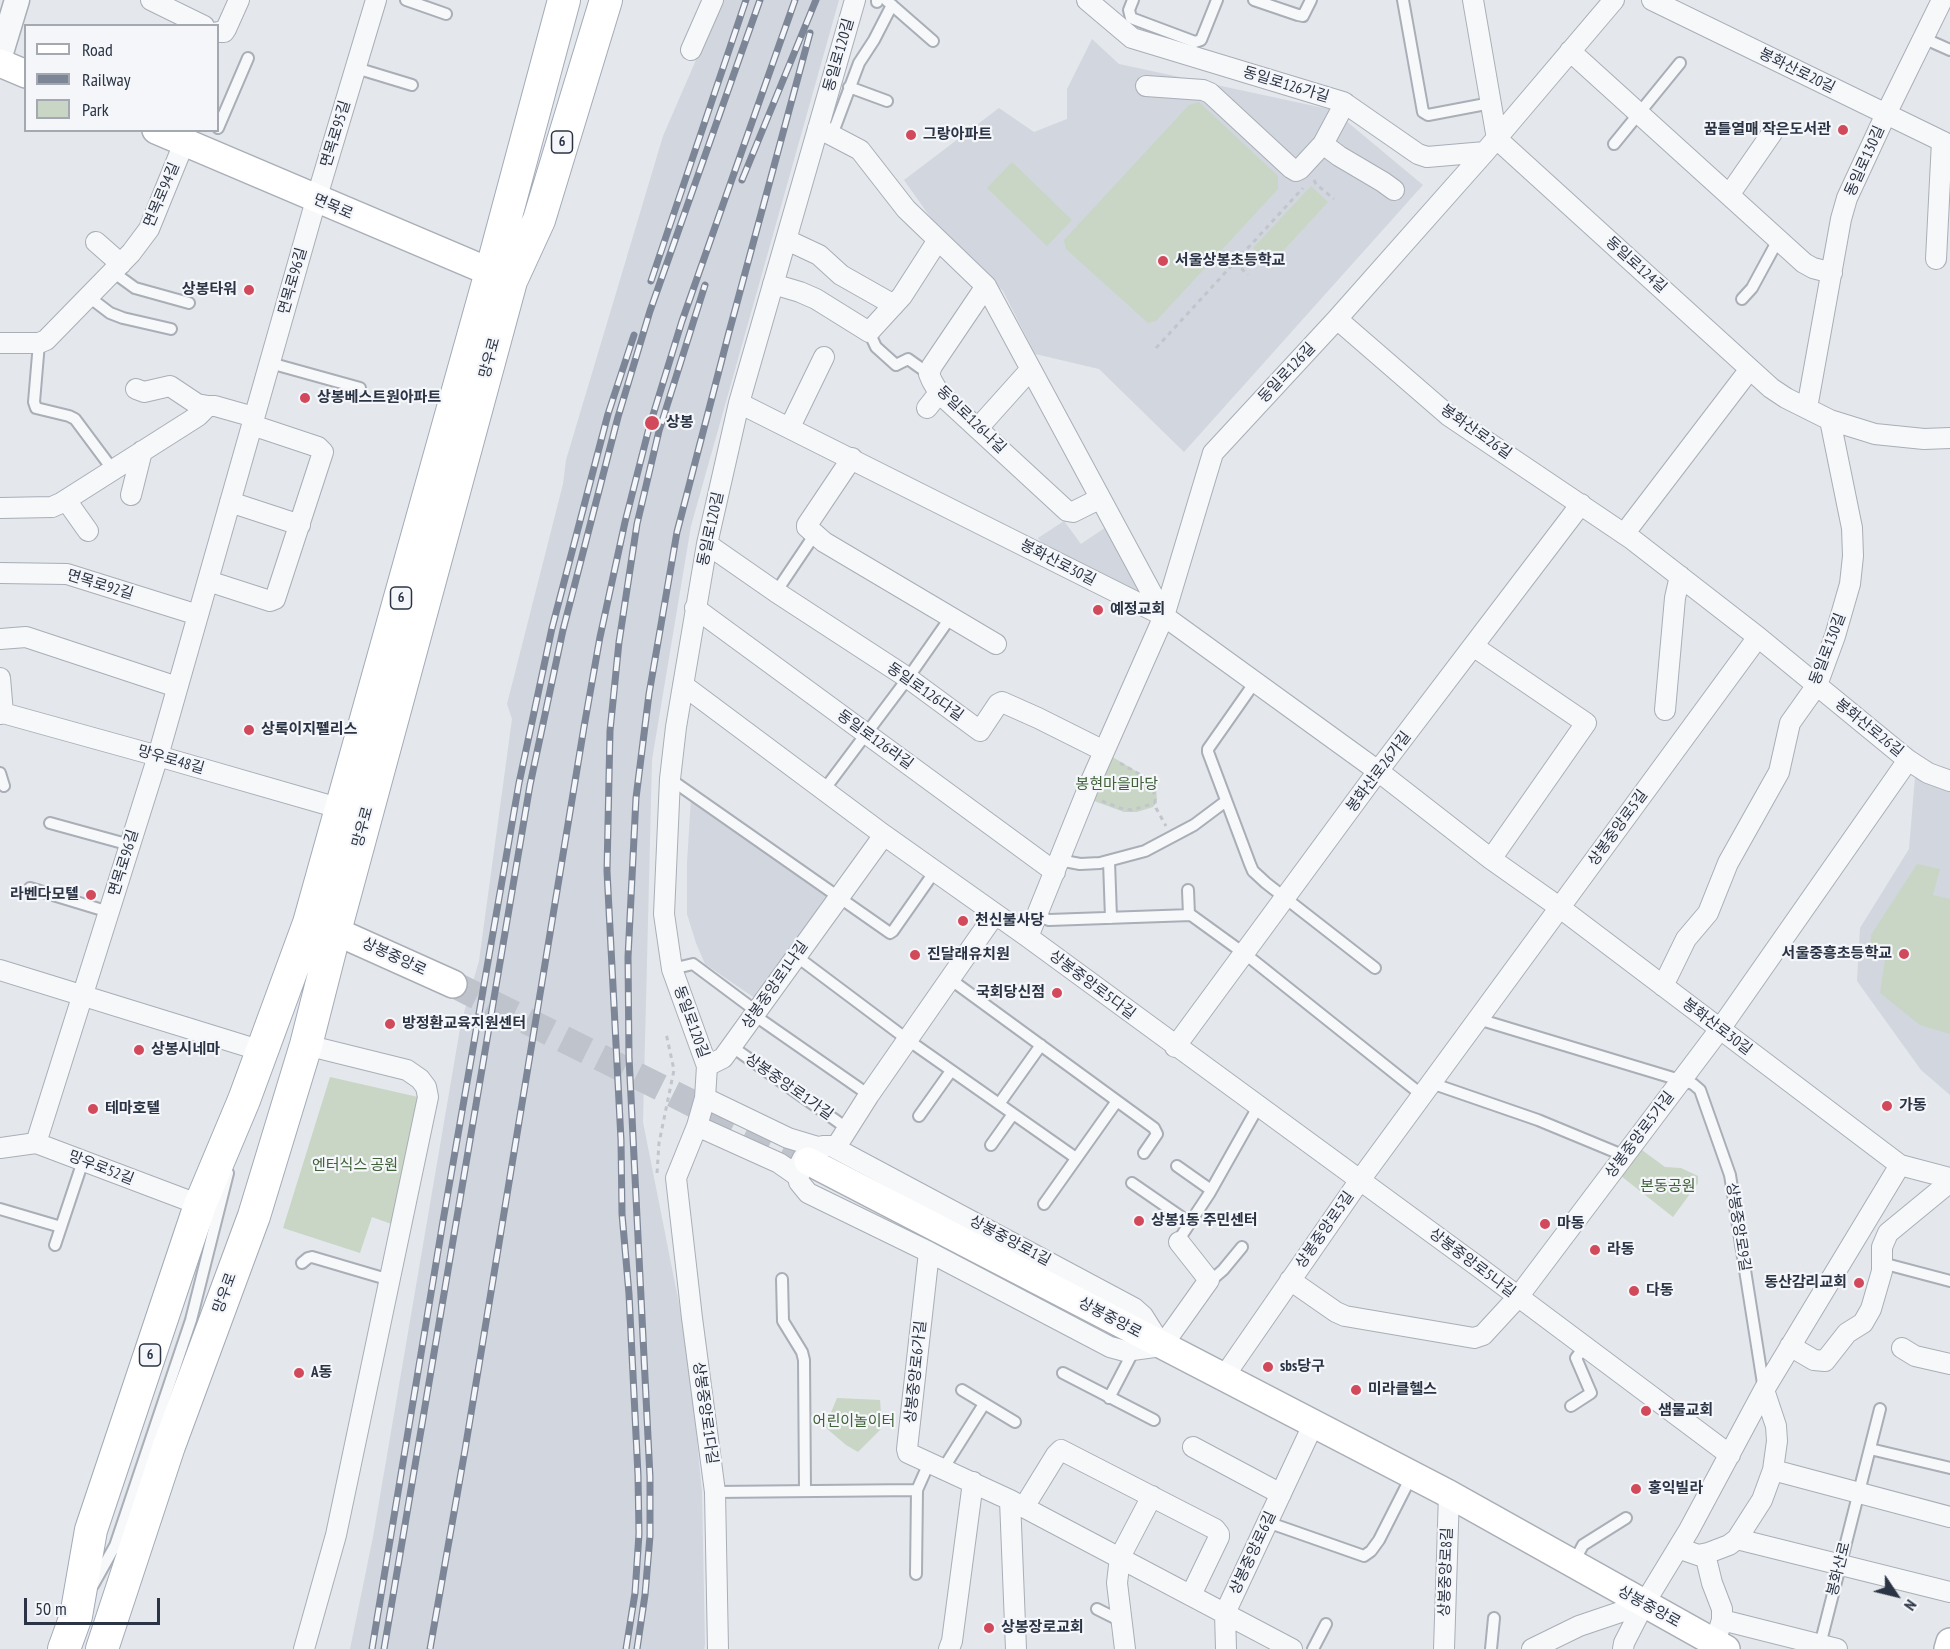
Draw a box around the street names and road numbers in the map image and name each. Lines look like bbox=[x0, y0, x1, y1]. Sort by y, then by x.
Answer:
street label: 동일로120길 bbox=[820, 16, 858, 94]
street label: 봉화산로20길 bbox=[1756, 45, 1838, 97]
street label: 동일로126가길 bbox=[1241, 63, 1331, 107]
street label: 면목로95길 bbox=[317, 99, 355, 169]
street label: 동일로130길 bbox=[1841, 123, 1889, 199]
road number: 6 bbox=[552, 131, 572, 153]
street label: 면목로94길 bbox=[140, 160, 184, 230]
street label: 면목로 bbox=[310, 191, 356, 223]
street label: 동일로124길 bbox=[1602, 233, 1670, 297]
street label: 면목로96길 bbox=[275, 245, 311, 317]
street label: 망우로 bbox=[476, 336, 504, 380]
street label: 동일로126길 bbox=[1255, 339, 1319, 407]
street label: 동일로126나길 bbox=[933, 383, 1009, 457]
street label: 봉화산로26길 bbox=[1437, 401, 1515, 463]
street label: 동일로120길 bbox=[694, 490, 728, 568]
street label: 봉화산로30길 bbox=[1017, 536, 1099, 590]
street label: 면목로92길 bbox=[65, 566, 135, 604]
road number: 6 bbox=[390, 587, 412, 609]
street label: 동일로130길 bbox=[1806, 611, 1850, 687]
street label: 동일로126다길 bbox=[883, 659, 967, 725]
street label: 봉화산로26길 bbox=[1831, 695, 1907, 761]
street label: 동일로126라길 bbox=[834, 706, 916, 774]
street label: 봉화산로26가길 bbox=[1343, 728, 1415, 816]
street label: 망우로48길 bbox=[135, 742, 207, 778]
street label: 상봉중앙로5길 bbox=[1584, 786, 1652, 870]
street label: 망우로 bbox=[349, 805, 377, 849]
street label: 면목로96길 bbox=[105, 828, 143, 898]
street label: 상봉중앙로 bbox=[359, 934, 429, 980]
street label: 상봉중앙로1나길 bbox=[738, 938, 812, 1032]
street label: 상봉중앙로5다길 bbox=[1045, 947, 1139, 1023]
street label: 동일로120길 bbox=[670, 983, 712, 1061]
street label: 봉화산로30길 bbox=[1679, 995, 1755, 1059]
street label: 상봉중앙로1가길 bbox=[742, 1050, 836, 1124]
street label: 상봉중앙로5가길 bbox=[1602, 1088, 1678, 1182]
street label: 망우로52길 bbox=[66, 1147, 136, 1189]
street label: 상봉중앙로9길 bbox=[1722, 1181, 1754, 1273]
street label: 상봉중앙로5길 bbox=[1292, 1188, 1358, 1272]
street label: 상봉중앙로1길 bbox=[966, 1212, 1054, 1270]
street label: 상봉중앙로5나길 bbox=[1425, 1225, 1519, 1301]
street label: 망우로 bbox=[209, 1270, 241, 1316]
street label: 상봉중앙로 bbox=[1075, 1294, 1145, 1342]
street label: 상봉중앙로6가길 bbox=[902, 1320, 930, 1424]
road number: 6 bbox=[140, 1344, 160, 1366]
street label: 상봉중앙로1다길 bbox=[689, 1361, 721, 1465]
street label: 상봉중앙로6길 bbox=[1226, 1509, 1280, 1597]
street label: 상봉중앙로8길 bbox=[1435, 1527, 1457, 1617]
street label: 봉화산로 bbox=[1824, 1540, 1854, 1598]
street label: 상봉중앙로 bbox=[1614, 1582, 1684, 1632]

